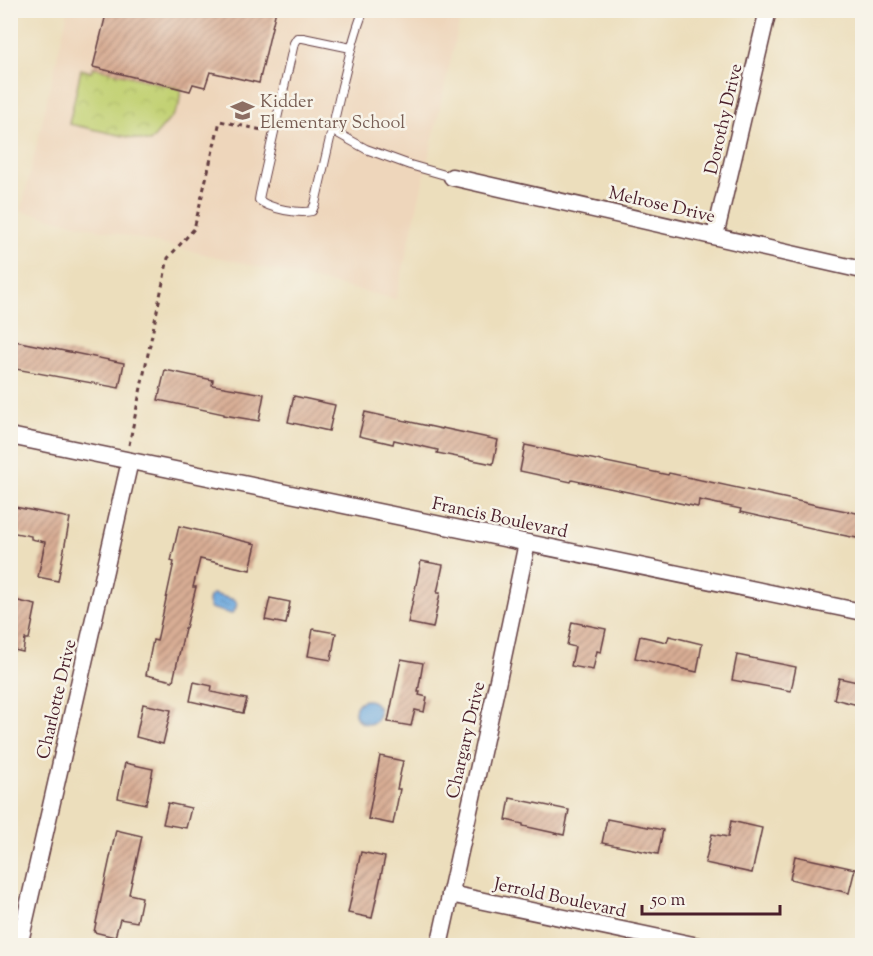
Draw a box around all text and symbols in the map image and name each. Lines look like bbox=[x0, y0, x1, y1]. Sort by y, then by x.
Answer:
street label: Dorothy Drive bbox=[700, 61, 750, 178]
place label: Kidder Elementary School bbox=[260, 90, 405, 137]
school or university icon: Kidder Elementary School bbox=[229, 98, 255, 124]
street label: Melrose Drive bbox=[606, 181, 717, 231]
street label: Francis Boulevard bbox=[429, 492, 570, 546]
street label: Charlotte Drive bbox=[32, 637, 84, 762]
street label: Chargary Drive bbox=[441, 679, 493, 802]
street label: Jerrold Boulevard bbox=[490, 872, 628, 926]
scale bar bbox=[642, 878, 780, 916]
text: 50 m bbox=[650, 888, 686, 914]

